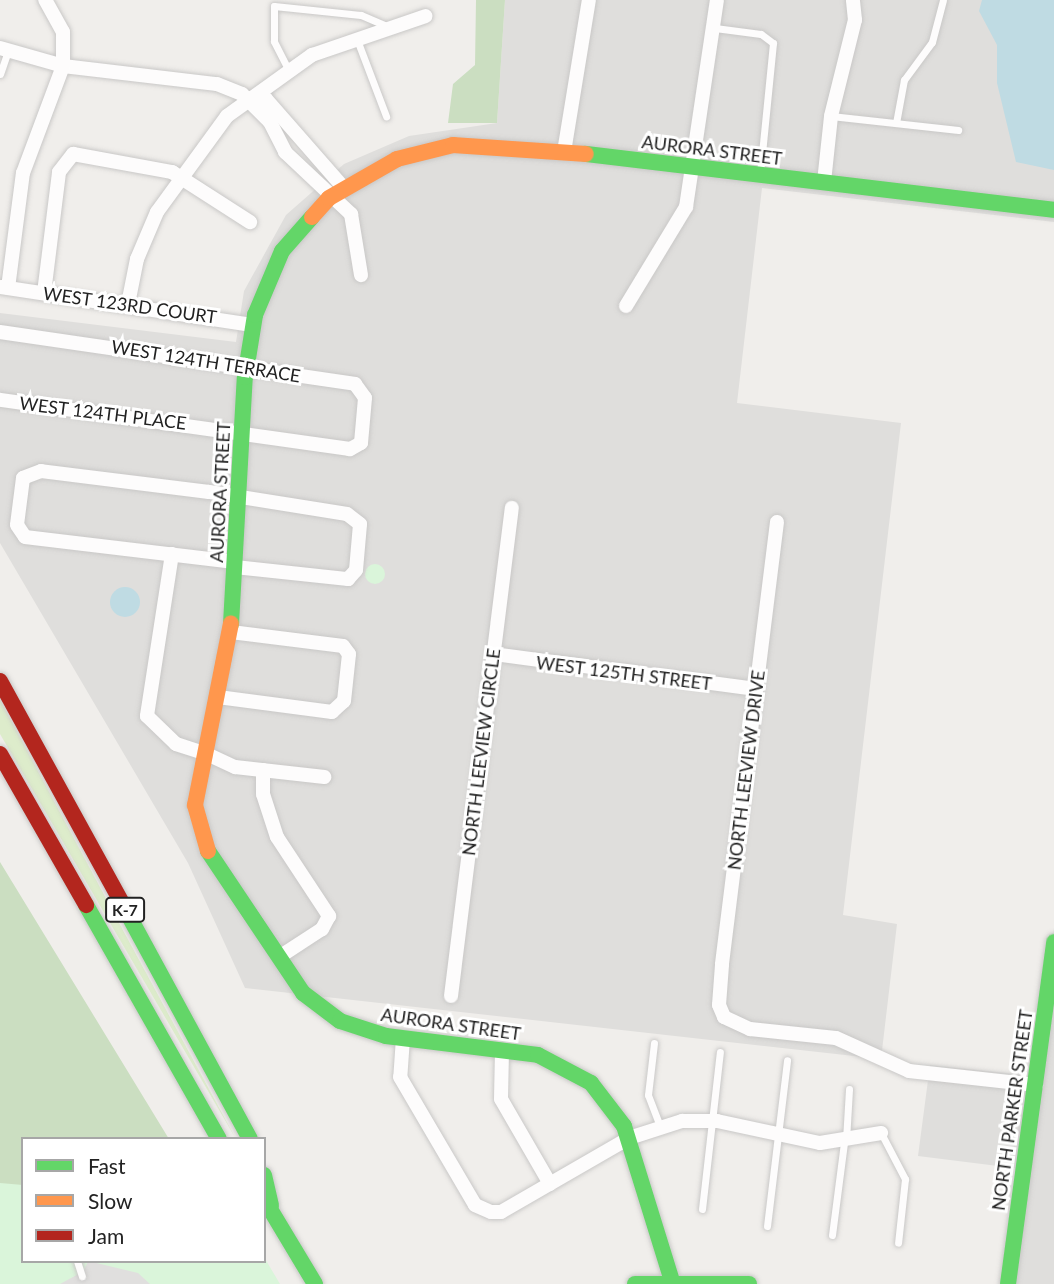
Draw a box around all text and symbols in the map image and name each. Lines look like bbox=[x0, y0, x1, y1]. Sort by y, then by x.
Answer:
street label: AURORA STREET bbox=[640, 131, 784, 169]
street label: WEST 123RD COURT bbox=[41, 282, 219, 328]
street label: WEST 124TH TERRACE bbox=[109, 335, 303, 387]
street label: WEST 124TH PLACE bbox=[18, 392, 188, 434]
street label: AURORA STREET bbox=[206, 421, 234, 563]
street label: NORTH LEEVIEW CIRCLE bbox=[458, 647, 504, 857]
street label: WEST 125TH STREET bbox=[535, 651, 713, 695]
street label: NORTH LEEVIEW DRIVE bbox=[723, 669, 769, 871]
road number: K-7 bbox=[104, 898, 146, 922]
street label: AURORA STREET bbox=[379, 1003, 523, 1045]
street label: NORTH PARKER STREET bbox=[987, 1008, 1037, 1212]
legend bbox=[21, 1137, 266, 1263]
text: Fast bbox=[88, 1153, 125, 1178]
text: Slow bbox=[88, 1188, 132, 1213]
text: Jam bbox=[88, 1223, 124, 1248]

